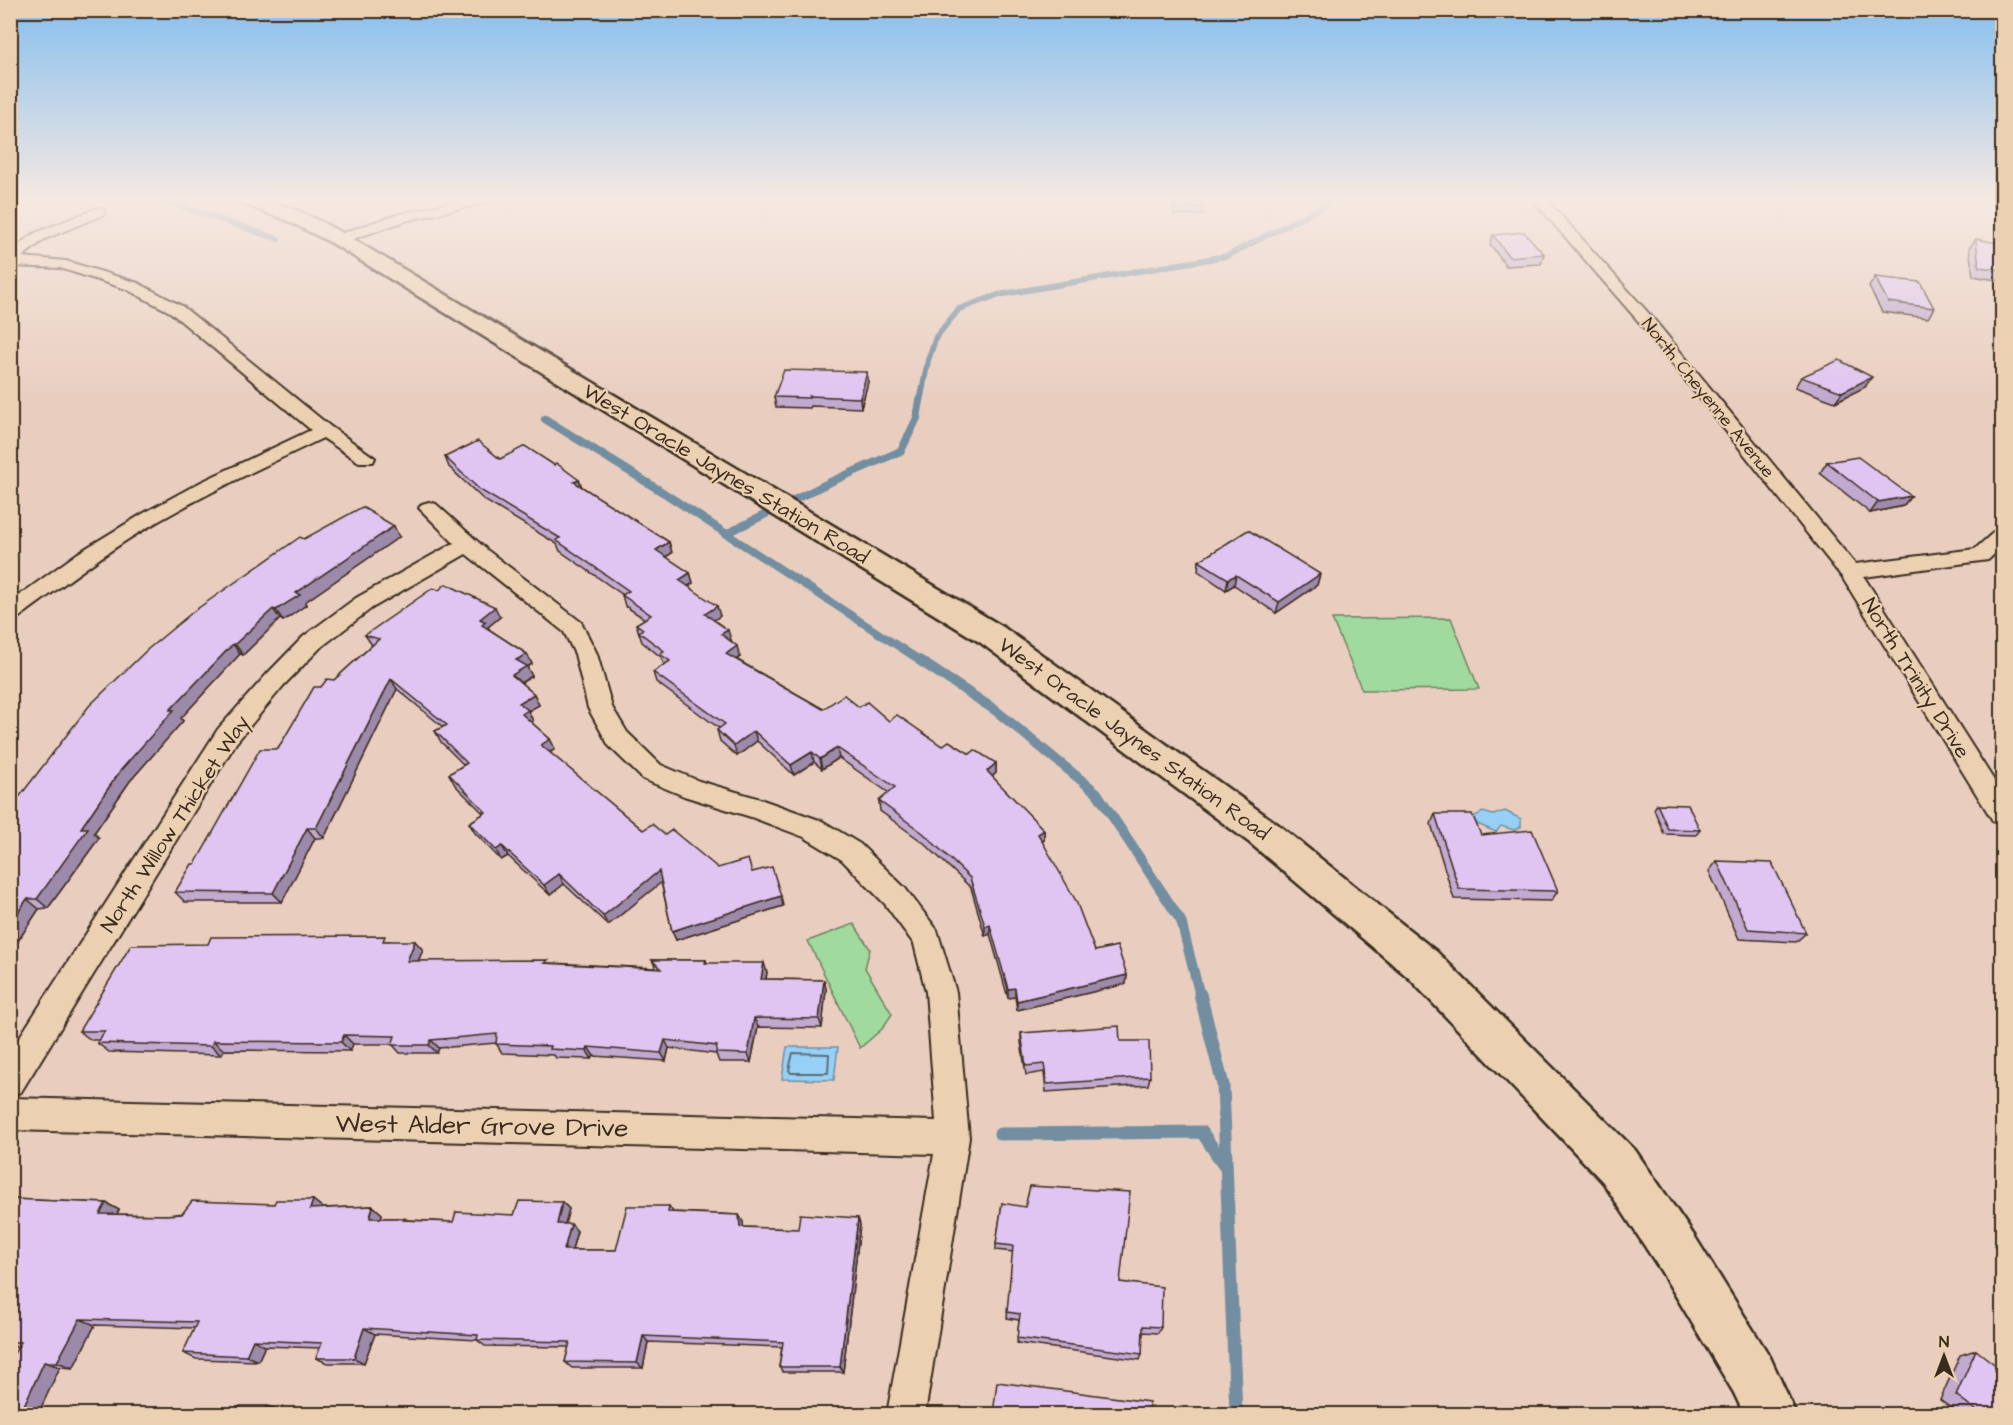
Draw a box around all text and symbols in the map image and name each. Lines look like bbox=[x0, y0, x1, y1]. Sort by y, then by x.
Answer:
street label: North Cheyenne Avenue bbox=[1635, 313, 1781, 484]
street label: West Oracle Jaynes Station Road bbox=[577, 377, 875, 573]
street label: North Trinity Drive bbox=[1853, 592, 1977, 765]
street label: West Oracle Jaynes Station Road bbox=[991, 631, 1276, 849]
street label: North Willow Thicket Way bbox=[94, 709, 258, 939]
street label: West Alder Grove Drive bbox=[335, 1105, 629, 1147]
north arrow bbox=[1914, 1326, 1974, 1386]
text: N bbox=[1939, 1331, 1949, 1353]

